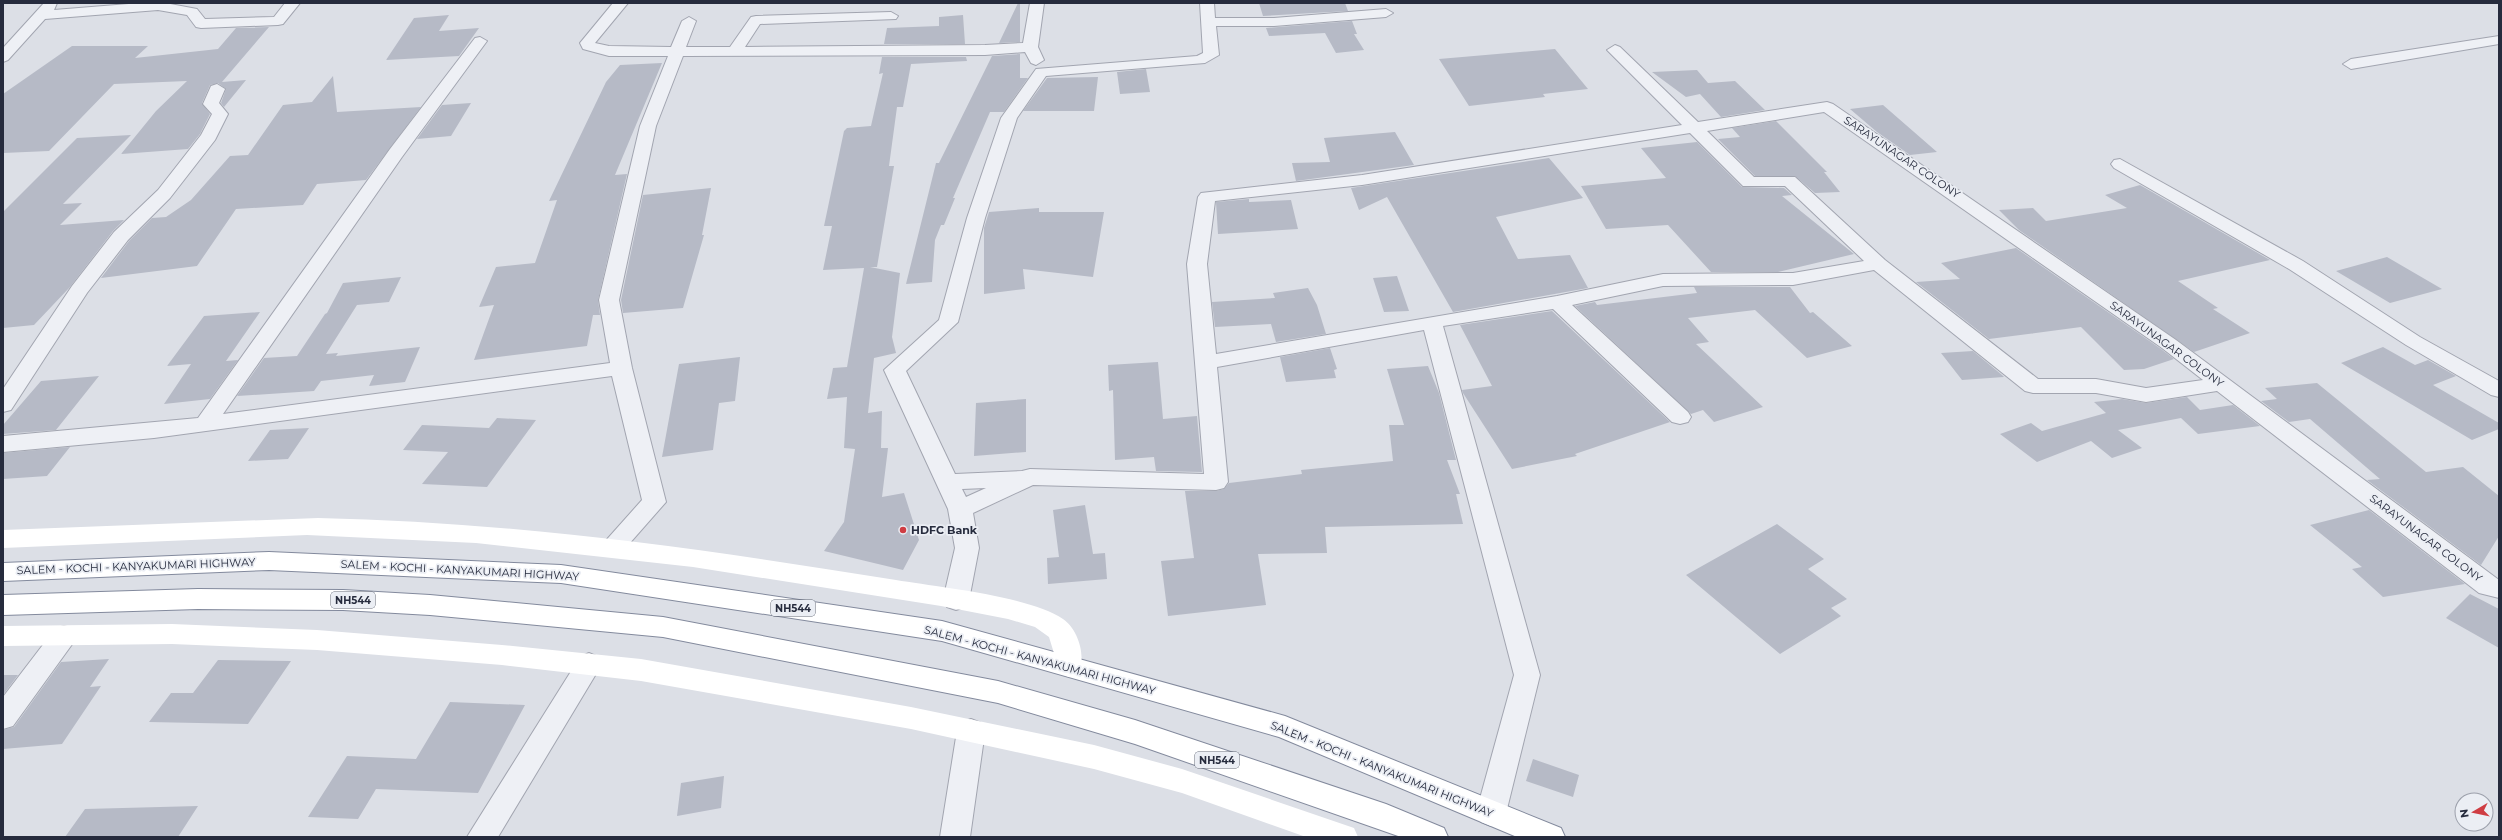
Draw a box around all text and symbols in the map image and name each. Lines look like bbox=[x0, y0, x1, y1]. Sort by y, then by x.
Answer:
street label: SARAYUNAGAR COLONY bbox=[1841, 113, 1963, 201]
street label: SARAYUNAGAR COLONY bbox=[2107, 298, 2227, 390]
street label: SARAYUNAGAR COLONY bbox=[2367, 491, 2485, 585]
place label: HDFC Bank bbox=[911, 523, 978, 537]
marker: HDFC Bank bbox=[898, 525, 908, 535]
street label: SALEM - KOCHI - KANYAKUMARI HIGHWAY bbox=[16, 555, 256, 577]
street label: SALEM - KOCHI - KANYAKUMARI HIGHWAY bbox=[340, 557, 580, 583]
road number: NH544 bbox=[331, 592, 375, 608]
road number: NH544 bbox=[771, 600, 815, 616]
street label: SALEM - KOCHI - KANYAKUMARI HIGHWAY bbox=[923, 622, 1157, 698]
street label: SALEM - KOCHI - KANYAKUMARI HIGHWAY bbox=[1269, 718, 1495, 820]
road number: NH544 bbox=[1195, 752, 1239, 768]
north arrow bbox=[2454, 792, 2494, 832]
text: N bbox=[2457, 808, 2472, 819]

